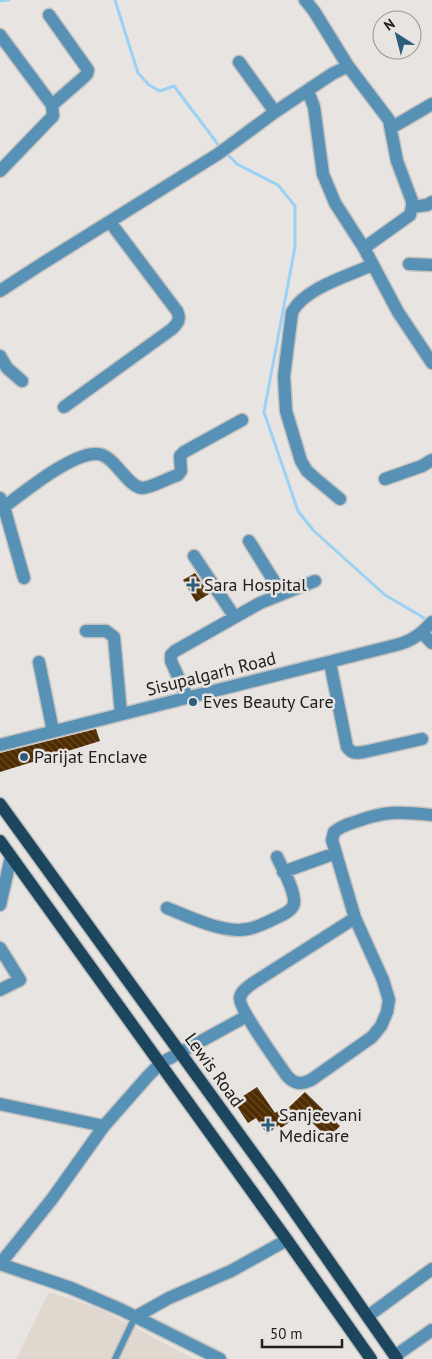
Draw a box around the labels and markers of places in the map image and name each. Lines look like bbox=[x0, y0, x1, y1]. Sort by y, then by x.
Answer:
place label: Sara Hospital bbox=[204, 573, 307, 596]
marker: Sara Hospital bbox=[186, 578, 200, 592]
place label: Eves Beauty Care bbox=[203, 690, 334, 713]
marker: Eves Beauty Care bbox=[187, 696, 199, 708]
place label: Parijat Enclave bbox=[34, 745, 147, 768]
marker: Parijat Enclave bbox=[18, 751, 30, 763]
place label: Sanjeevani Medicare bbox=[279, 1103, 362, 1147]
marker: Sanjeevani Medicare bbox=[261, 1118, 275, 1132]

